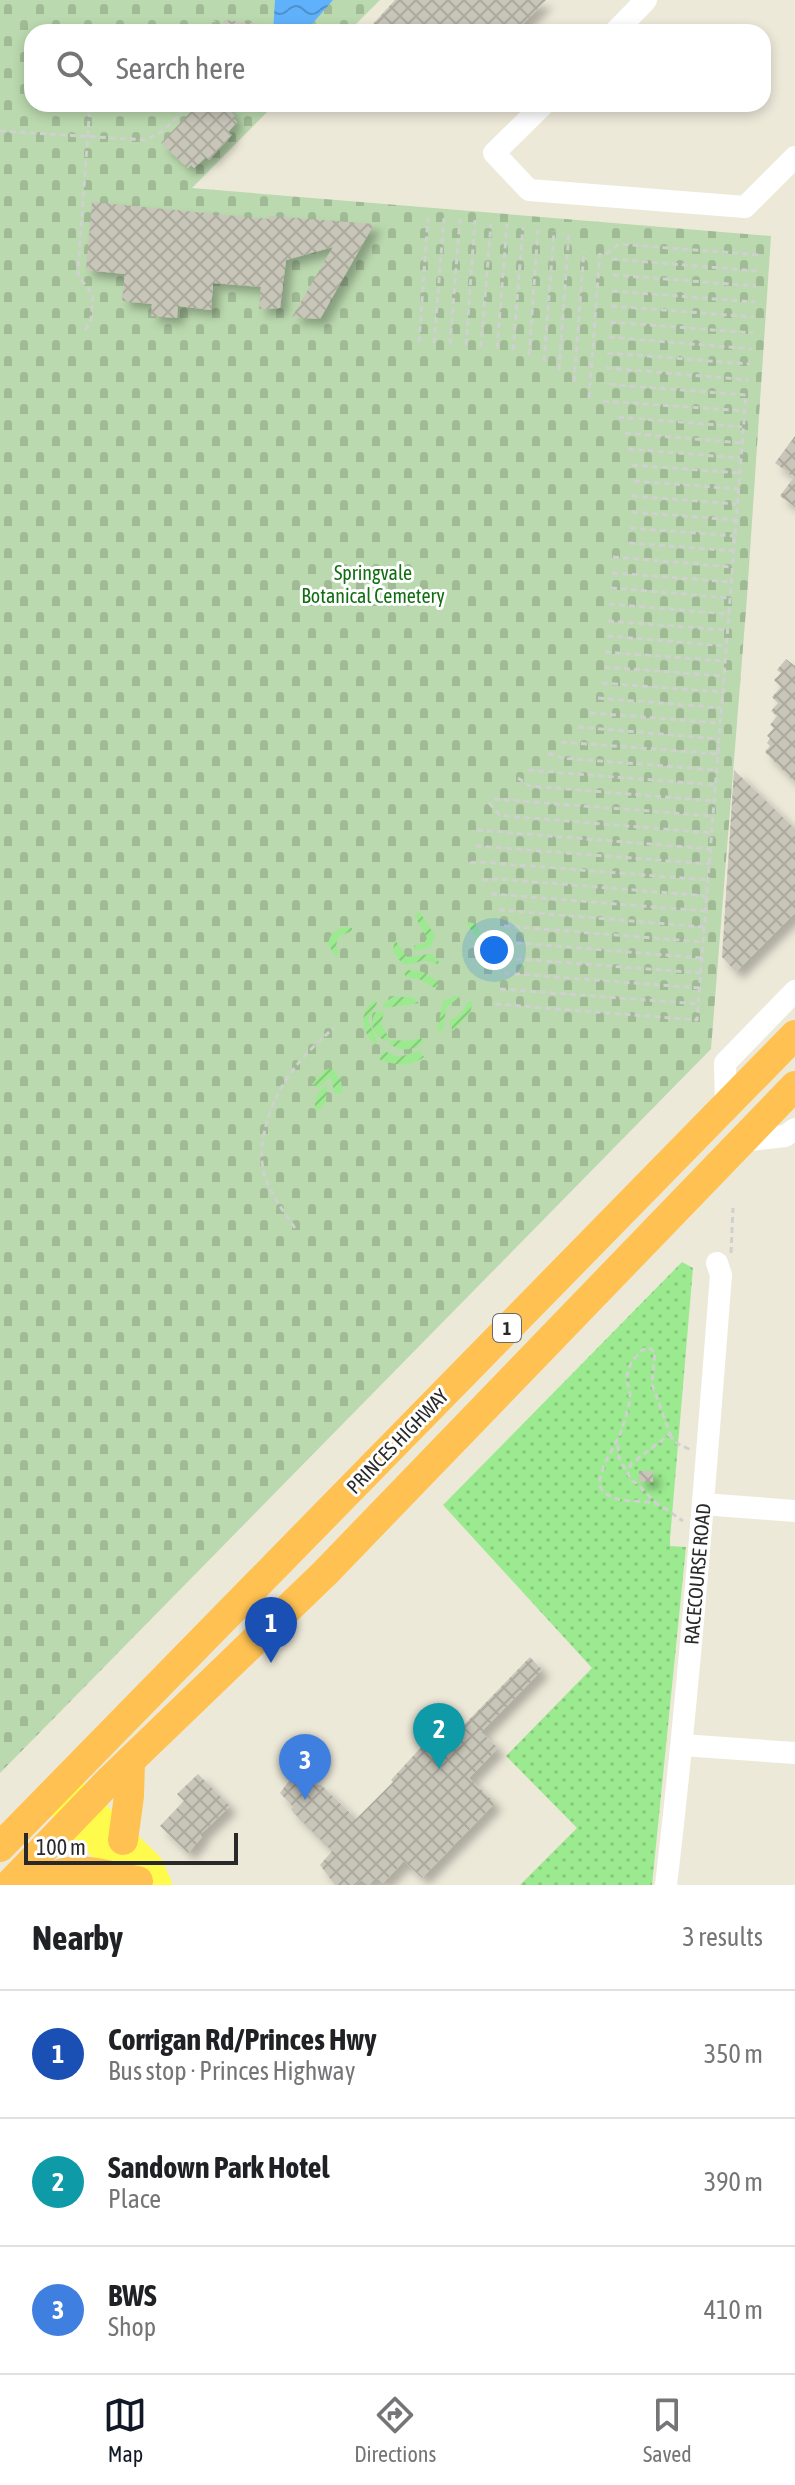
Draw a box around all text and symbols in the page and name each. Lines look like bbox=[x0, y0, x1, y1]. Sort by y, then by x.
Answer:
search box bbox=[24, 24, 771, 112]
icon: search bbox=[52, 46, 96, 90]
text: Search here bbox=[116, 51, 245, 85]
park label: Springvale Botanical Cemetery bbox=[301, 561, 445, 607]
your location bbox=[474, 930, 514, 970]
road number: 1 bbox=[493, 1314, 521, 1342]
street label: PRINCES HIGHWAY bbox=[341, 1384, 453, 1498]
street label: RACECOURSE ROAD bbox=[679, 1502, 715, 1646]
pin: 1 bbox=[245, 1597, 297, 1663]
pin: 2 bbox=[413, 1703, 465, 1769]
pin: 3 bbox=[279, 1734, 331, 1800]
scale bar bbox=[24, 1829, 238, 1865]
text: 100 m bbox=[36, 1834, 86, 1860]
text: Nearby bbox=[32, 1918, 123, 1957]
text: 3 results bbox=[682, 1922, 763, 1952]
text: Corrigan Rd/Princes Hwy bbox=[108, 2022, 377, 2056]
text: 1 bbox=[52, 2039, 64, 2069]
text: 350 m bbox=[704, 2039, 763, 2069]
text: Bus stop · Princes Highway bbox=[108, 2056, 355, 2086]
text: Sandown Park Hotel bbox=[108, 2150, 329, 2184]
text: 2 bbox=[52, 2167, 64, 2197]
text: 390 m bbox=[704, 2167, 763, 2197]
text: Place bbox=[108, 2184, 161, 2214]
text: BWS bbox=[108, 2278, 157, 2312]
text: 3 bbox=[52, 2295, 64, 2325]
text: 410 m bbox=[704, 2295, 763, 2325]
text: Shop bbox=[108, 2312, 156, 2342]
tab: Map bbox=[103, 2393, 147, 2467]
tab: Directions bbox=[354, 2393, 436, 2467]
tab: Saved bbox=[643, 2393, 692, 2467]

